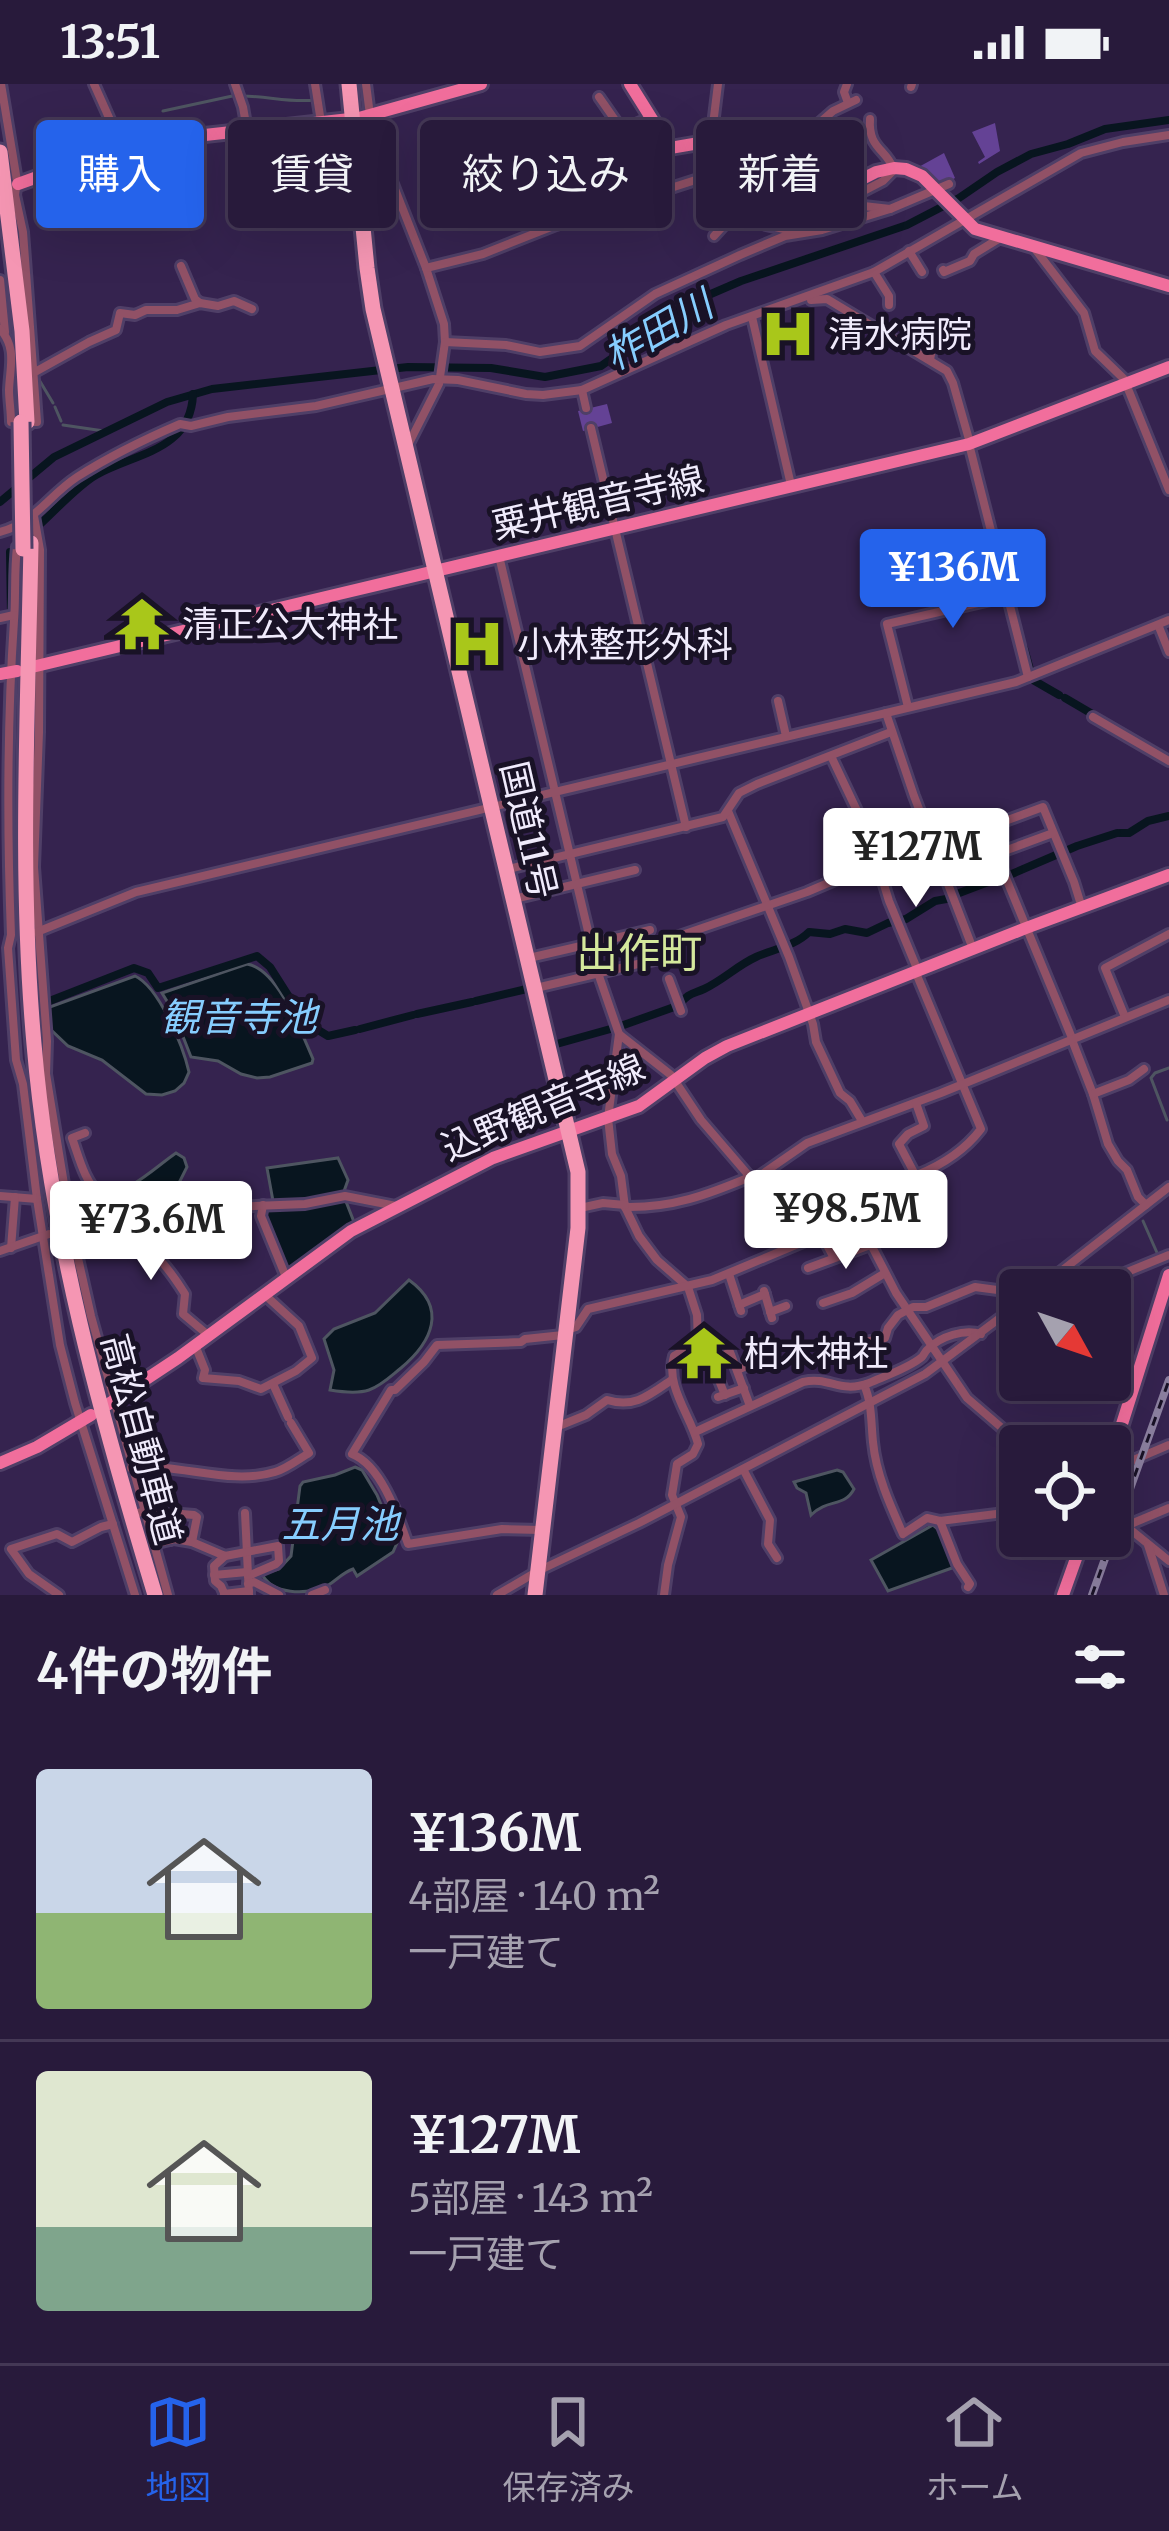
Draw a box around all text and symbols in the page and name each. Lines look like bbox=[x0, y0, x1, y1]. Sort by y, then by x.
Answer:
text: 13:51 bbox=[60, 14, 160, 70]
chip: 購入 bbox=[36, 120, 204, 228]
chip: 賃貸 bbox=[228, 120, 396, 228]
chip: 絞り込み bbox=[420, 120, 672, 228]
chip: 新着 bbox=[696, 120, 864, 228]
water label: 柞田川 bbox=[595, 278, 725, 381]
hospital icon: 清水病院 bbox=[759, 305, 817, 363]
place label: 清水病院 bbox=[828, 312, 972, 357]
street label: 粟井観音寺線 bbox=[488, 456, 708, 549]
pin: ¥136M bbox=[869, 529, 1037, 631]
text: ¥136M bbox=[887, 543, 1019, 592]
temple icon: 清正公大神社 bbox=[113, 595, 171, 653]
place label: 清正公大神社 bbox=[182, 602, 398, 647]
hospital icon: 小林整形外科 bbox=[448, 615, 506, 673]
place label: 小林整形外科 bbox=[517, 622, 733, 667]
street label: 国道11号 bbox=[491, 757, 566, 903]
pin: ¥127M bbox=[832, 808, 1000, 910]
text: ¥127M bbox=[850, 822, 982, 871]
district label: 出作町 bbox=[576, 927, 702, 979]
water label: 観音寺池 bbox=[161, 993, 321, 1042]
street label: 込野観音寺線 bbox=[435, 1045, 651, 1170]
pin: ¥98.5M bbox=[748, 1170, 944, 1272]
pin: ¥73.6M bbox=[53, 1181, 249, 1283]
text: ¥98.5M bbox=[771, 1184, 921, 1233]
text: ¥73.6M bbox=[77, 1195, 225, 1244]
north arrow bbox=[999, 1269, 1131, 1401]
map controls bbox=[999, 1269, 1131, 1557]
temple icon: 柏木神社 bbox=[675, 1324, 733, 1382]
street label: 高松自動車道 bbox=[92, 1329, 191, 1549]
place label: 柏木神社 bbox=[744, 1331, 888, 1376]
button: locate bbox=[999, 1425, 1131, 1557]
water label: 五月池 bbox=[281, 1500, 402, 1549]
icon: filters bbox=[1067, 1634, 1133, 1700]
text: 4件の物件 bbox=[36, 1639, 272, 1703]
text: ¥136M bbox=[408, 1801, 581, 1865]
icon: home bbox=[132, 1817, 276, 1961]
text: 4部屋 · 140 m² bbox=[408, 1872, 660, 1921]
text: 一戸建て bbox=[408, 1928, 564, 1977]
text: ¥127M bbox=[408, 2103, 580, 2167]
icon: home bbox=[132, 2119, 276, 2263]
text: 5部屋 · 143 m² bbox=[408, 2174, 653, 2223]
text: 一戸建て bbox=[408, 2230, 564, 2279]
tab: 地図 bbox=[145, 2389, 211, 2509]
tab: 保存済み bbox=[502, 2389, 634, 2509]
tab: ホーム bbox=[925, 2389, 1023, 2509]

